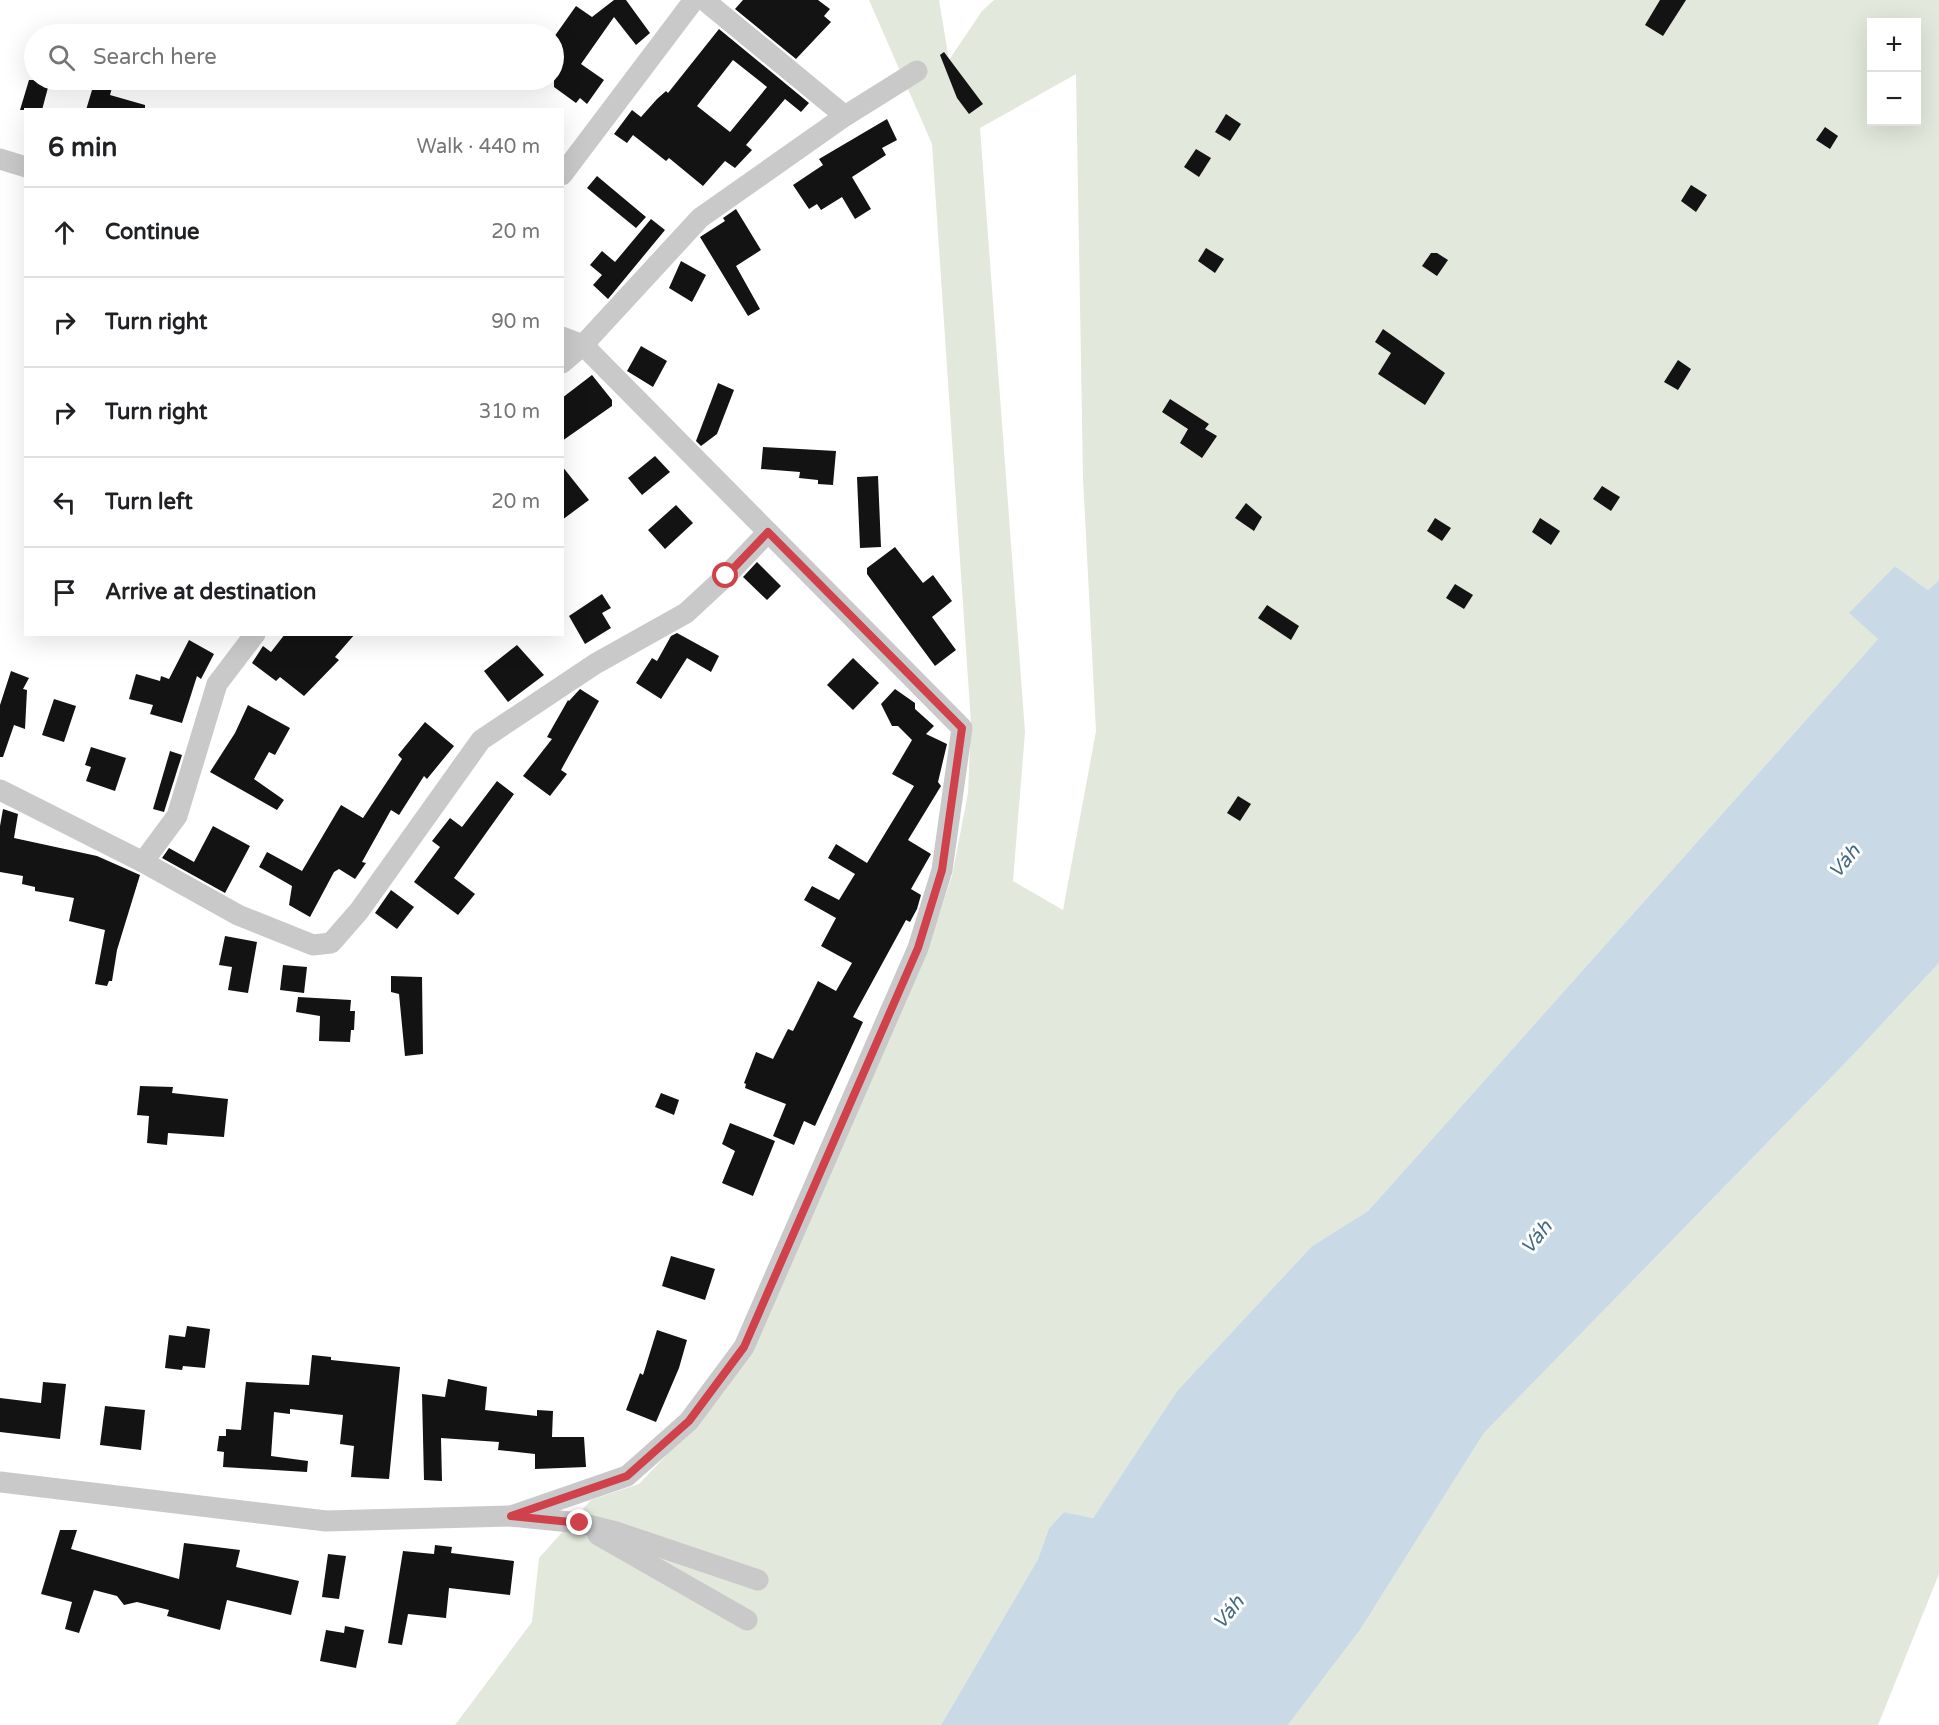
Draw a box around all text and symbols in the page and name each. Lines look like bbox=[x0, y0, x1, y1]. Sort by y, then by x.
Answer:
map controls bbox=[1867, 18, 1921, 126]
button: + bbox=[1867, 18, 1921, 72]
search box bbox=[24, 24, 564, 90]
icon: search bbox=[45, 41, 78, 74]
text: Search here bbox=[93, 44, 217, 70]
button: − bbox=[1867, 72, 1921, 126]
text: 6 min bbox=[48, 132, 117, 163]
text: Walk · 440 m bbox=[417, 135, 540, 159]
icon: ahead bbox=[48, 216, 81, 249]
text: Continue bbox=[105, 219, 200, 245]
text: 20 m bbox=[491, 220, 540, 244]
icon: right bbox=[48, 306, 81, 339]
text: Turn right bbox=[105, 309, 207, 335]
text: 90 m bbox=[491, 310, 540, 334]
icon: right bbox=[48, 396, 81, 429]
text: Turn right bbox=[105, 399, 207, 425]
text: 310 m bbox=[479, 400, 540, 424]
icon: left bbox=[48, 486, 81, 519]
text: Turn left bbox=[105, 489, 193, 515]
text: 20 m bbox=[491, 490, 540, 514]
route start bbox=[712, 562, 738, 588]
icon: arrive bbox=[48, 576, 81, 609]
text: Arrive at destination bbox=[105, 579, 316, 605]
water label: Váh bbox=[1824, 839, 1866, 883]
water label: Váh bbox=[1516, 1215, 1558, 1259]
route end bbox=[566, 1509, 592, 1535]
water label: Váh bbox=[1208, 1590, 1250, 1634]

